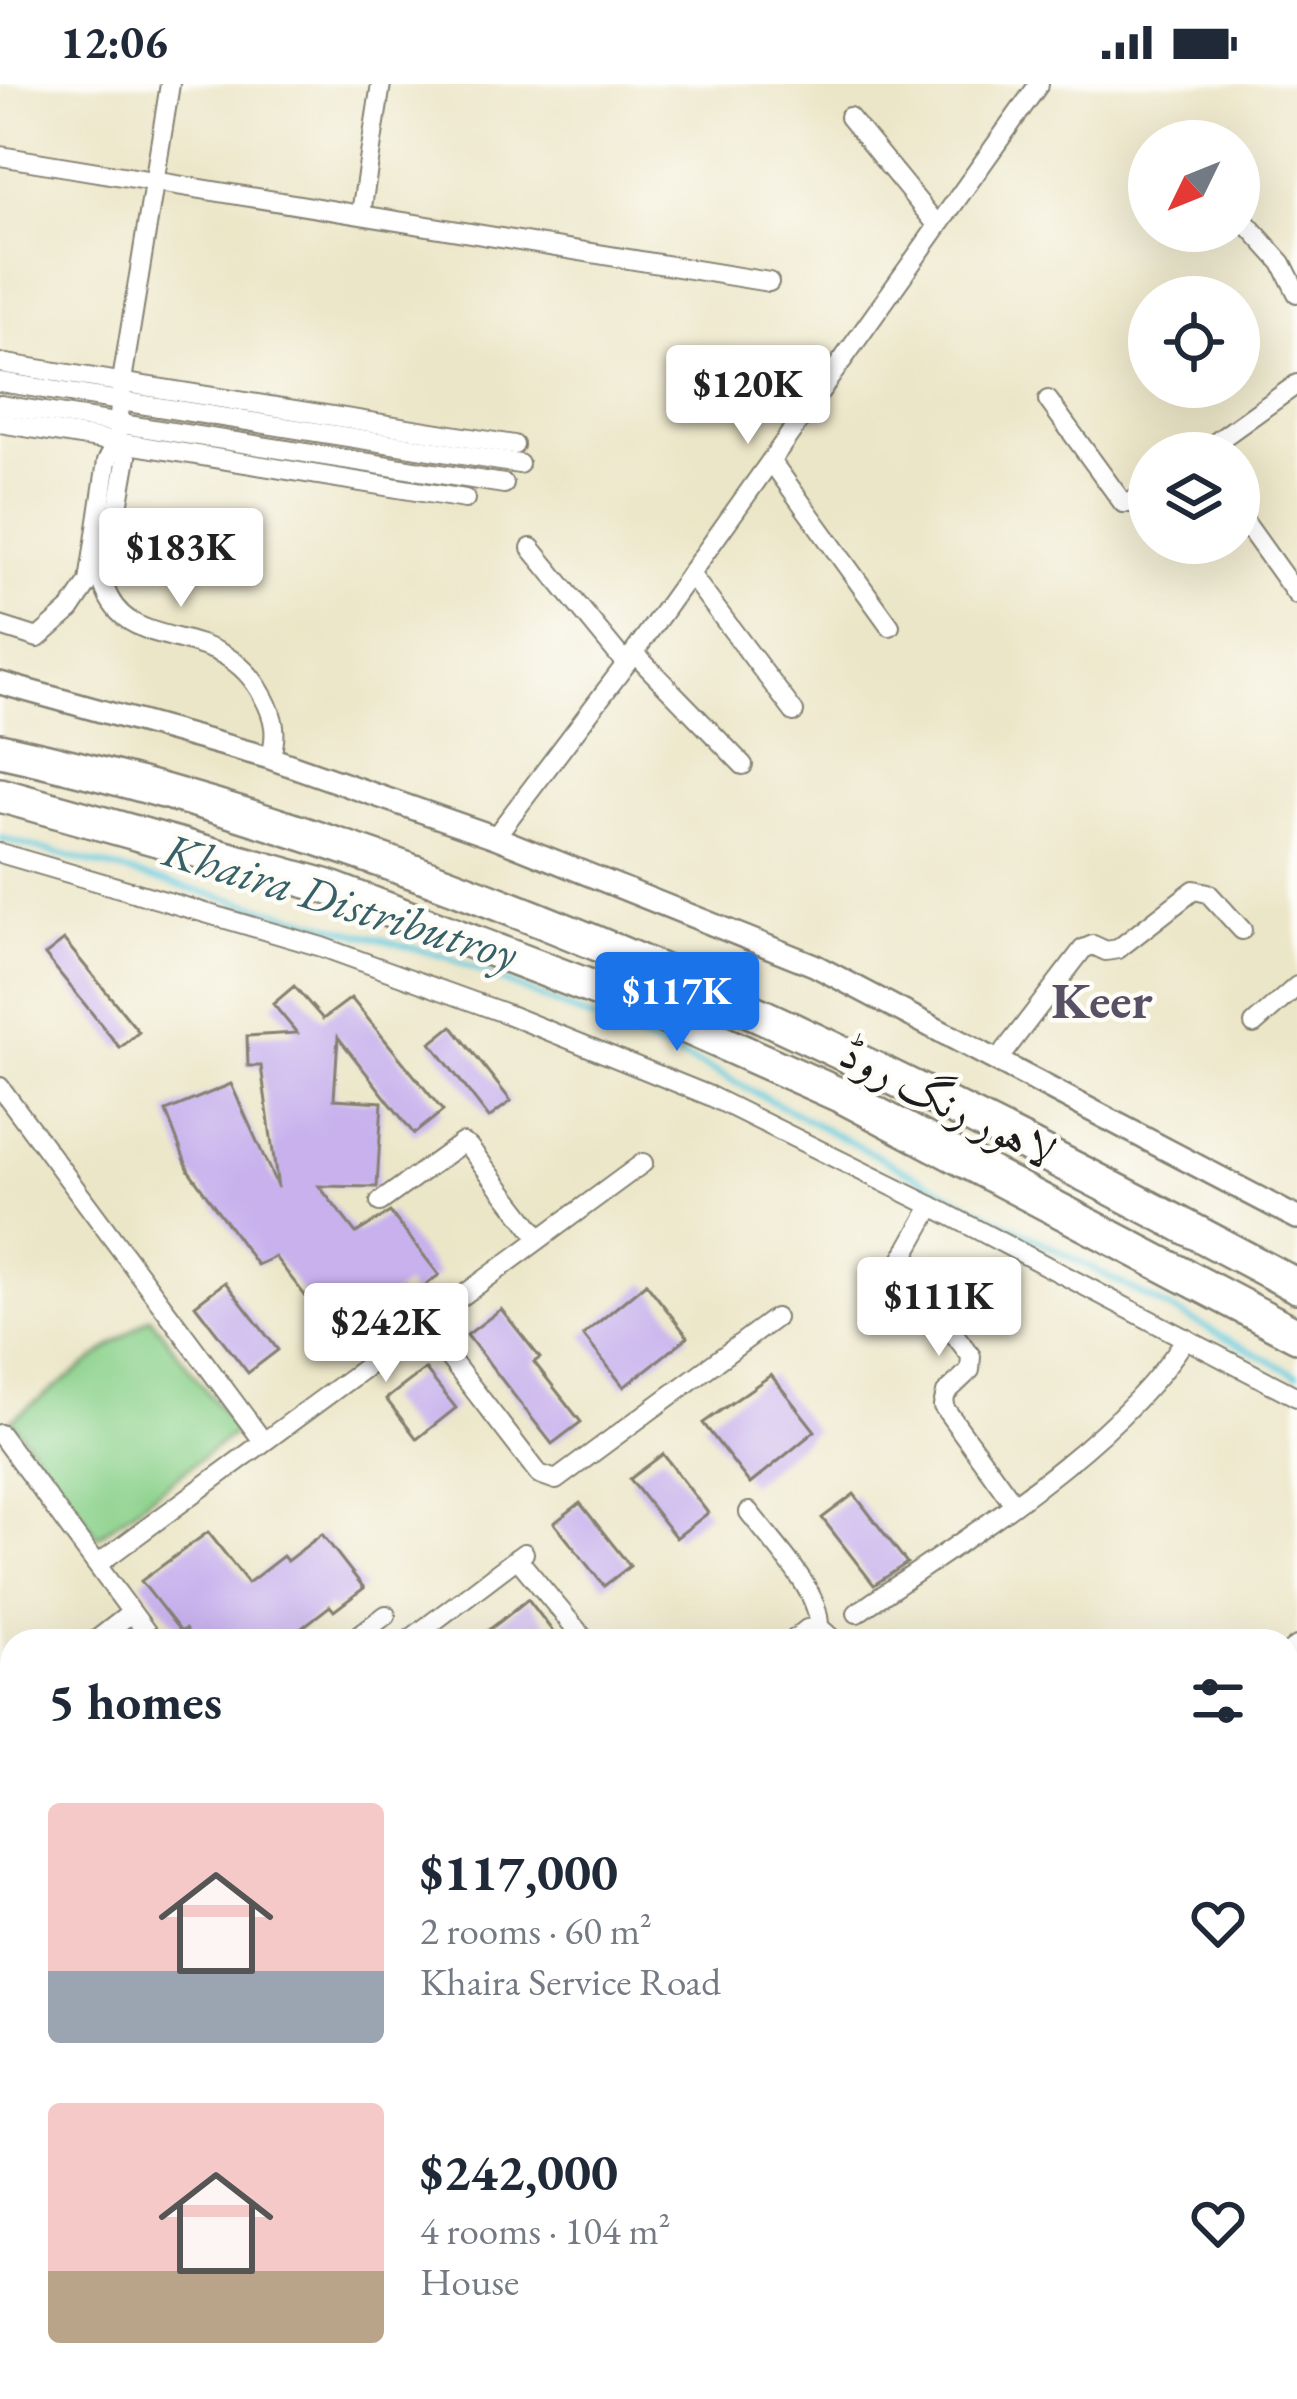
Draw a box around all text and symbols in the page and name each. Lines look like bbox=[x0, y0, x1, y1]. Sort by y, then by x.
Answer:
text: 12:06 bbox=[60, 13, 168, 71]
north arrow bbox=[1128, 120, 1260, 252]
map controls bbox=[1128, 120, 1260, 564]
button: locate bbox=[1128, 276, 1260, 408]
pin: $120K bbox=[664, 345, 832, 447]
text: $120K bbox=[693, 358, 803, 409]
button: layers bbox=[1128, 432, 1260, 564]
pin: $183K bbox=[97, 508, 265, 610]
text: $183K bbox=[126, 521, 236, 572]
water label: Khaira Distributroy bbox=[156, 817, 526, 984]
pin: $117K bbox=[593, 952, 761, 1054]
text: $117K bbox=[622, 965, 732, 1016]
district label: Keer bbox=[1051, 967, 1153, 1033]
street label: لاہور رنگ روڈ bbox=[830, 1023, 1066, 1181]
pin: $111K bbox=[855, 1257, 1023, 1359]
text: $111K bbox=[884, 1270, 994, 1321]
pin: $242K bbox=[302, 1283, 470, 1385]
text: $242K bbox=[331, 1296, 441, 1347]
text: 5 homes bbox=[48, 1668, 222, 1734]
icon: filters bbox=[1185, 1668, 1251, 1734]
text: $117,000 bbox=[420, 1839, 618, 1905]
icon: home bbox=[144, 1851, 288, 1995]
icon: heart bbox=[1185, 1890, 1251, 1956]
text: 2 rooms · 60 m² bbox=[420, 1905, 652, 1956]
text: Khaira Service Road bbox=[420, 1956, 721, 2007]
text: $242,000 bbox=[420, 2139, 618, 2205]
icon: home bbox=[144, 2151, 288, 2295]
icon: heart bbox=[1185, 2190, 1251, 2256]
text: 4 rooms · 104 m² bbox=[420, 2205, 671, 2256]
text: House bbox=[420, 2256, 519, 2307]

